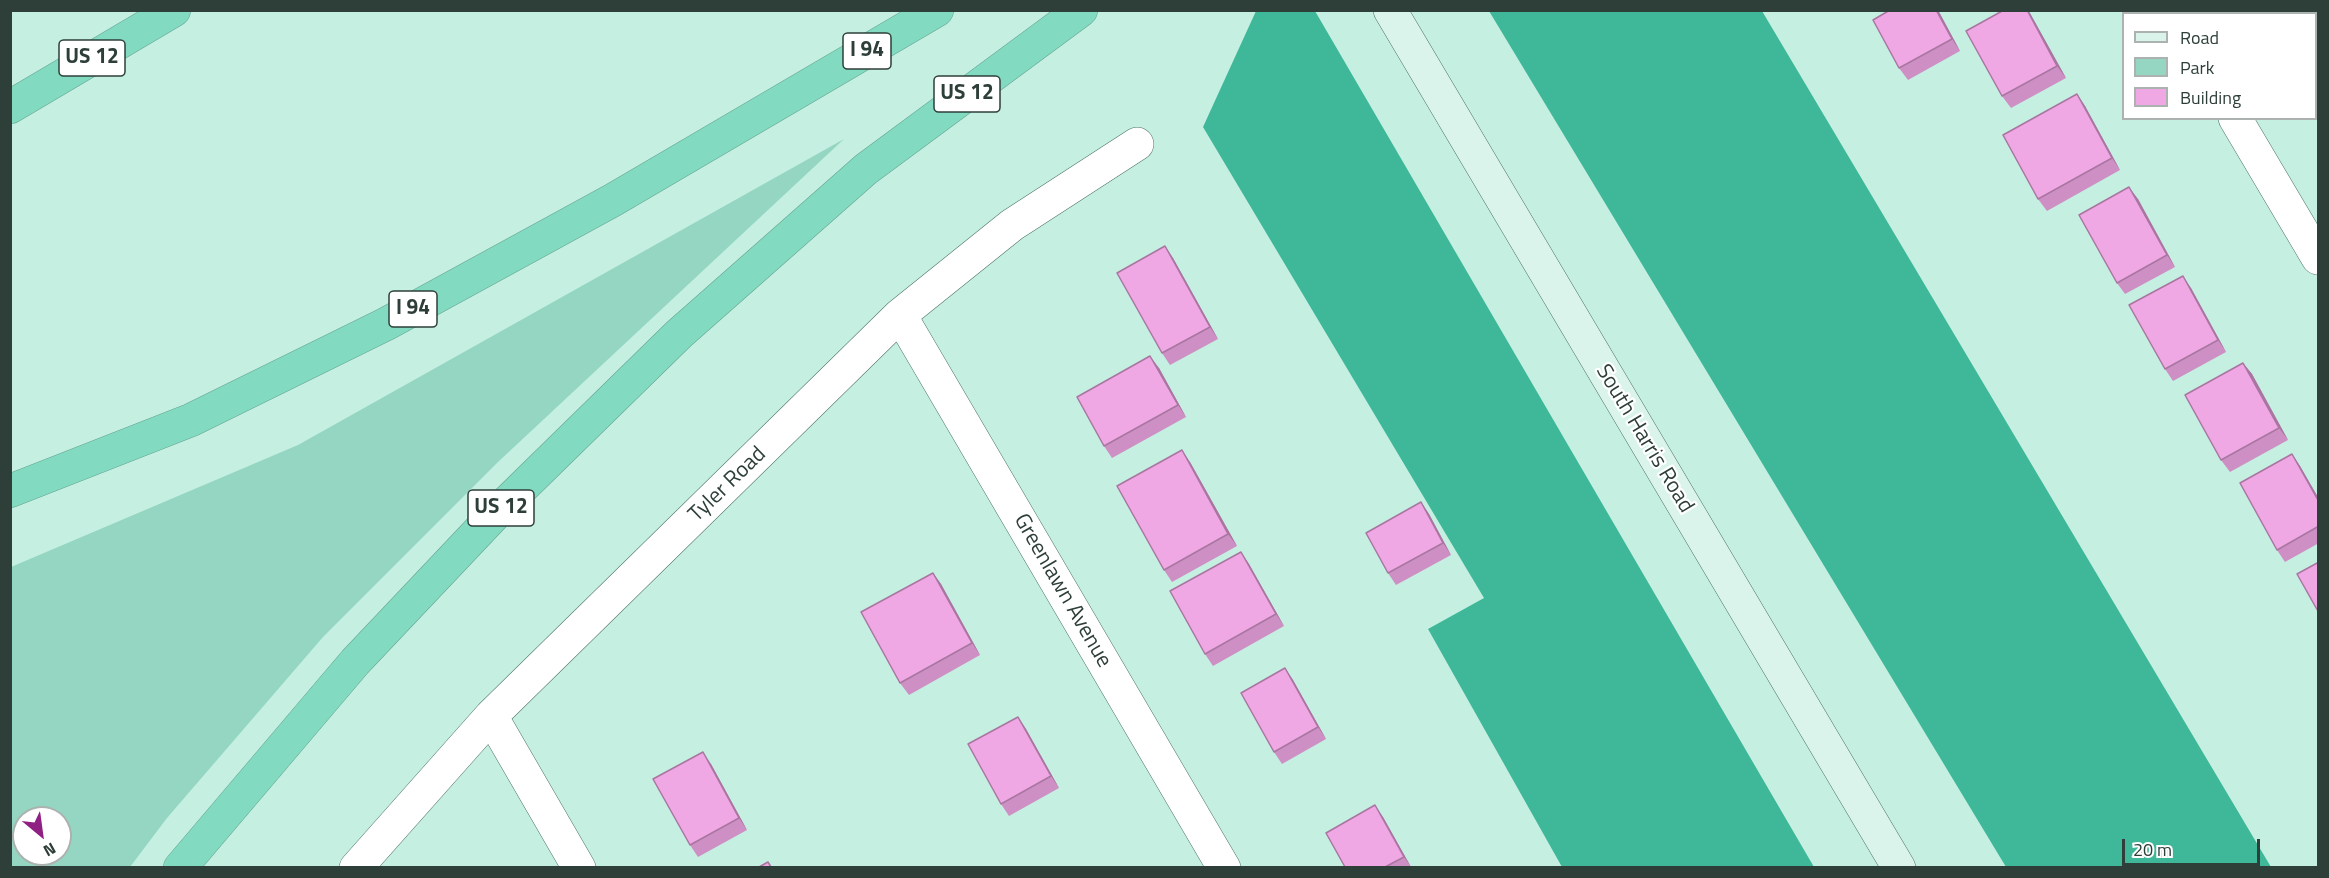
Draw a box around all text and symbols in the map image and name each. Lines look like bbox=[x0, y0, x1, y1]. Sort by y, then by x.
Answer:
legend bbox=[2122, 12, 2317, 120]
text: Road bbox=[2180, 24, 2219, 51]
road number: I 94 bbox=[843, 33, 891, 69]
road number: US 12 bbox=[59, 40, 125, 76]
text: Park bbox=[2180, 54, 2214, 81]
road number: US 12 bbox=[934, 76, 1000, 112]
text: Building bbox=[2180, 84, 2241, 111]
road number: I 94 bbox=[389, 291, 437, 327]
street label: South Harris Road bbox=[1589, 360, 1699, 518]
street label: Tyler Road bbox=[684, 442, 772, 528]
road number: US 12 bbox=[468, 490, 534, 526]
street label: Greenlawn Avenue bbox=[1007, 509, 1117, 673]
north arrow bbox=[12, 806, 72, 866]
scale bar bbox=[2125, 827, 2263, 865]
text: 20 m bbox=[2133, 836, 2172, 863]
text: N bbox=[39, 837, 60, 863]

